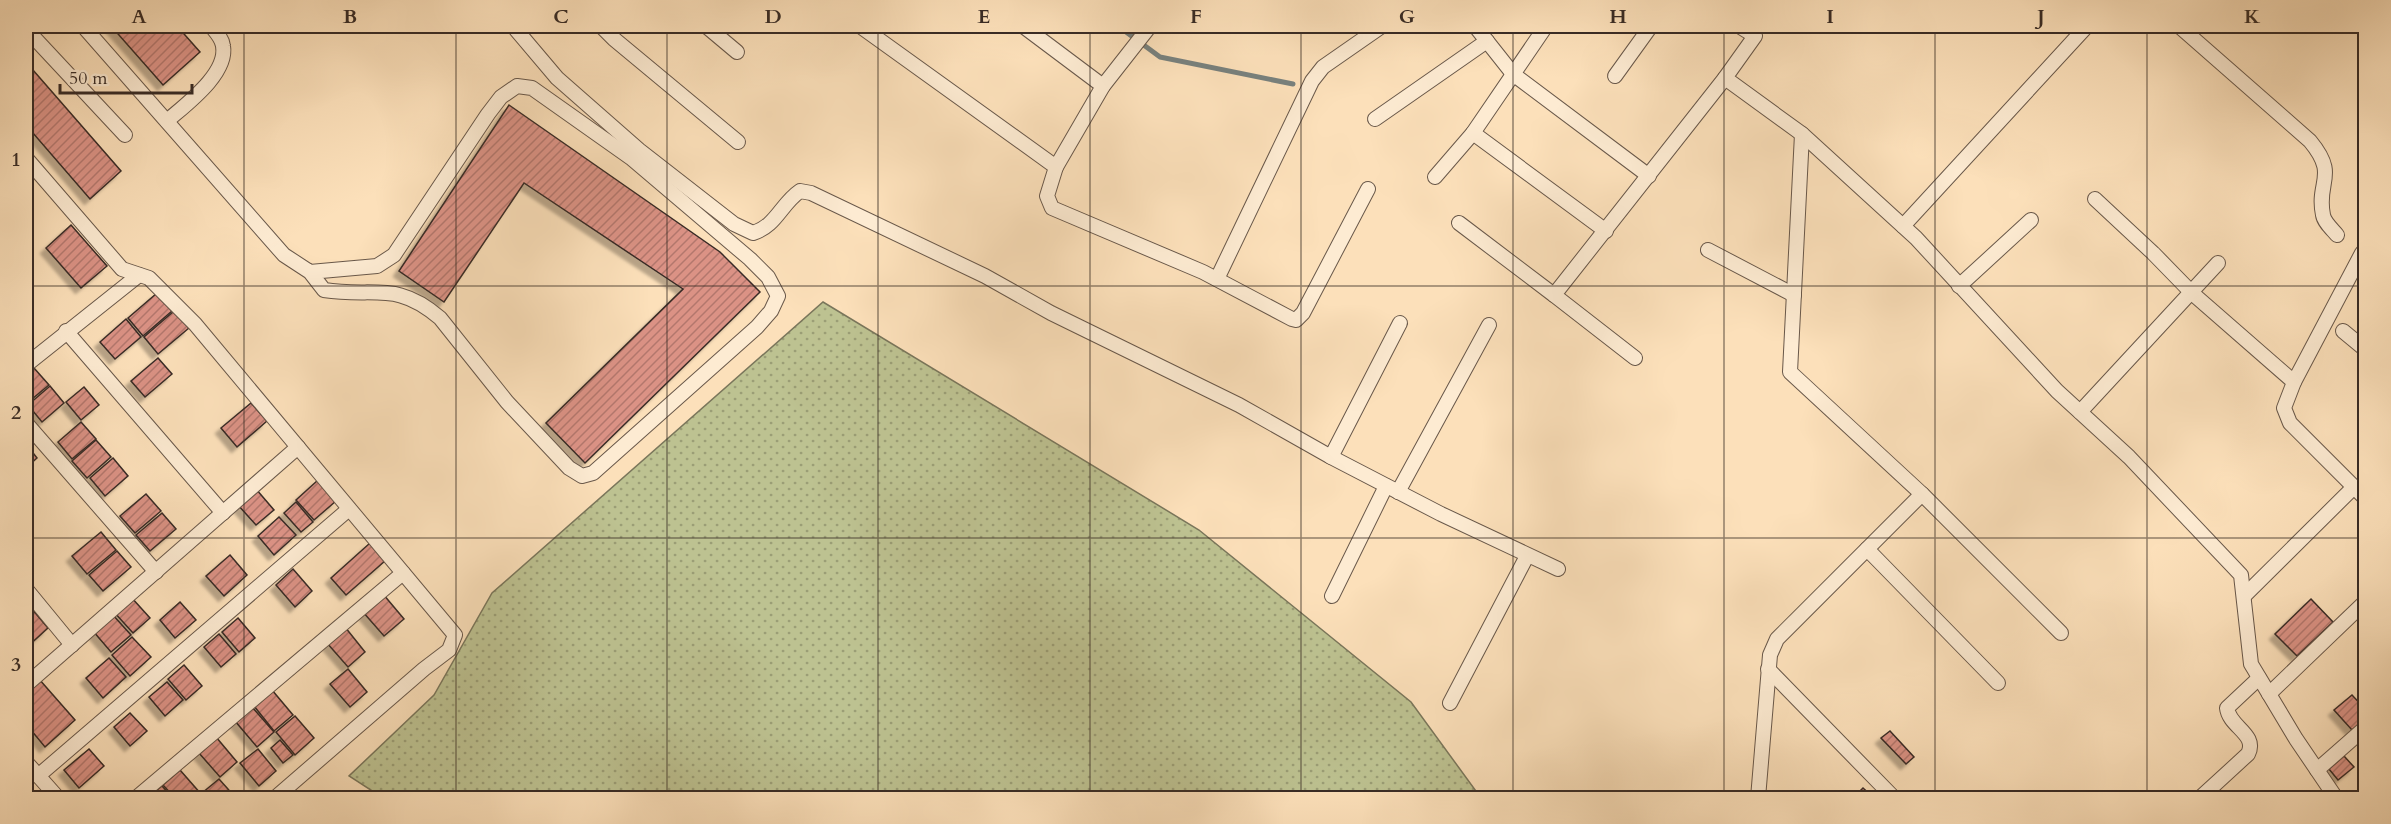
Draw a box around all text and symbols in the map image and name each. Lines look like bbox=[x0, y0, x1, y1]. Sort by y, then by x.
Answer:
text: A bbox=[131, 3, 147, 30]
text: B bbox=[343, 3, 357, 30]
text: C bbox=[553, 3, 569, 30]
text: D bbox=[764, 3, 782, 30]
text: E bbox=[978, 3, 990, 30]
text: F bbox=[1190, 3, 1202, 30]
text: G bbox=[1399, 3, 1415, 30]
text: H bbox=[1609, 3, 1627, 30]
text: I bbox=[1826, 3, 1834, 30]
text: J bbox=[2034, 3, 2045, 30]
text: K bbox=[2244, 3, 2261, 30]
scale bar bbox=[60, 57, 192, 95]
text: 50 m bbox=[69, 66, 108, 91]
text: 1 bbox=[11, 146, 21, 173]
text: 2 bbox=[11, 399, 21, 426]
text: 3 bbox=[11, 651, 21, 678]

